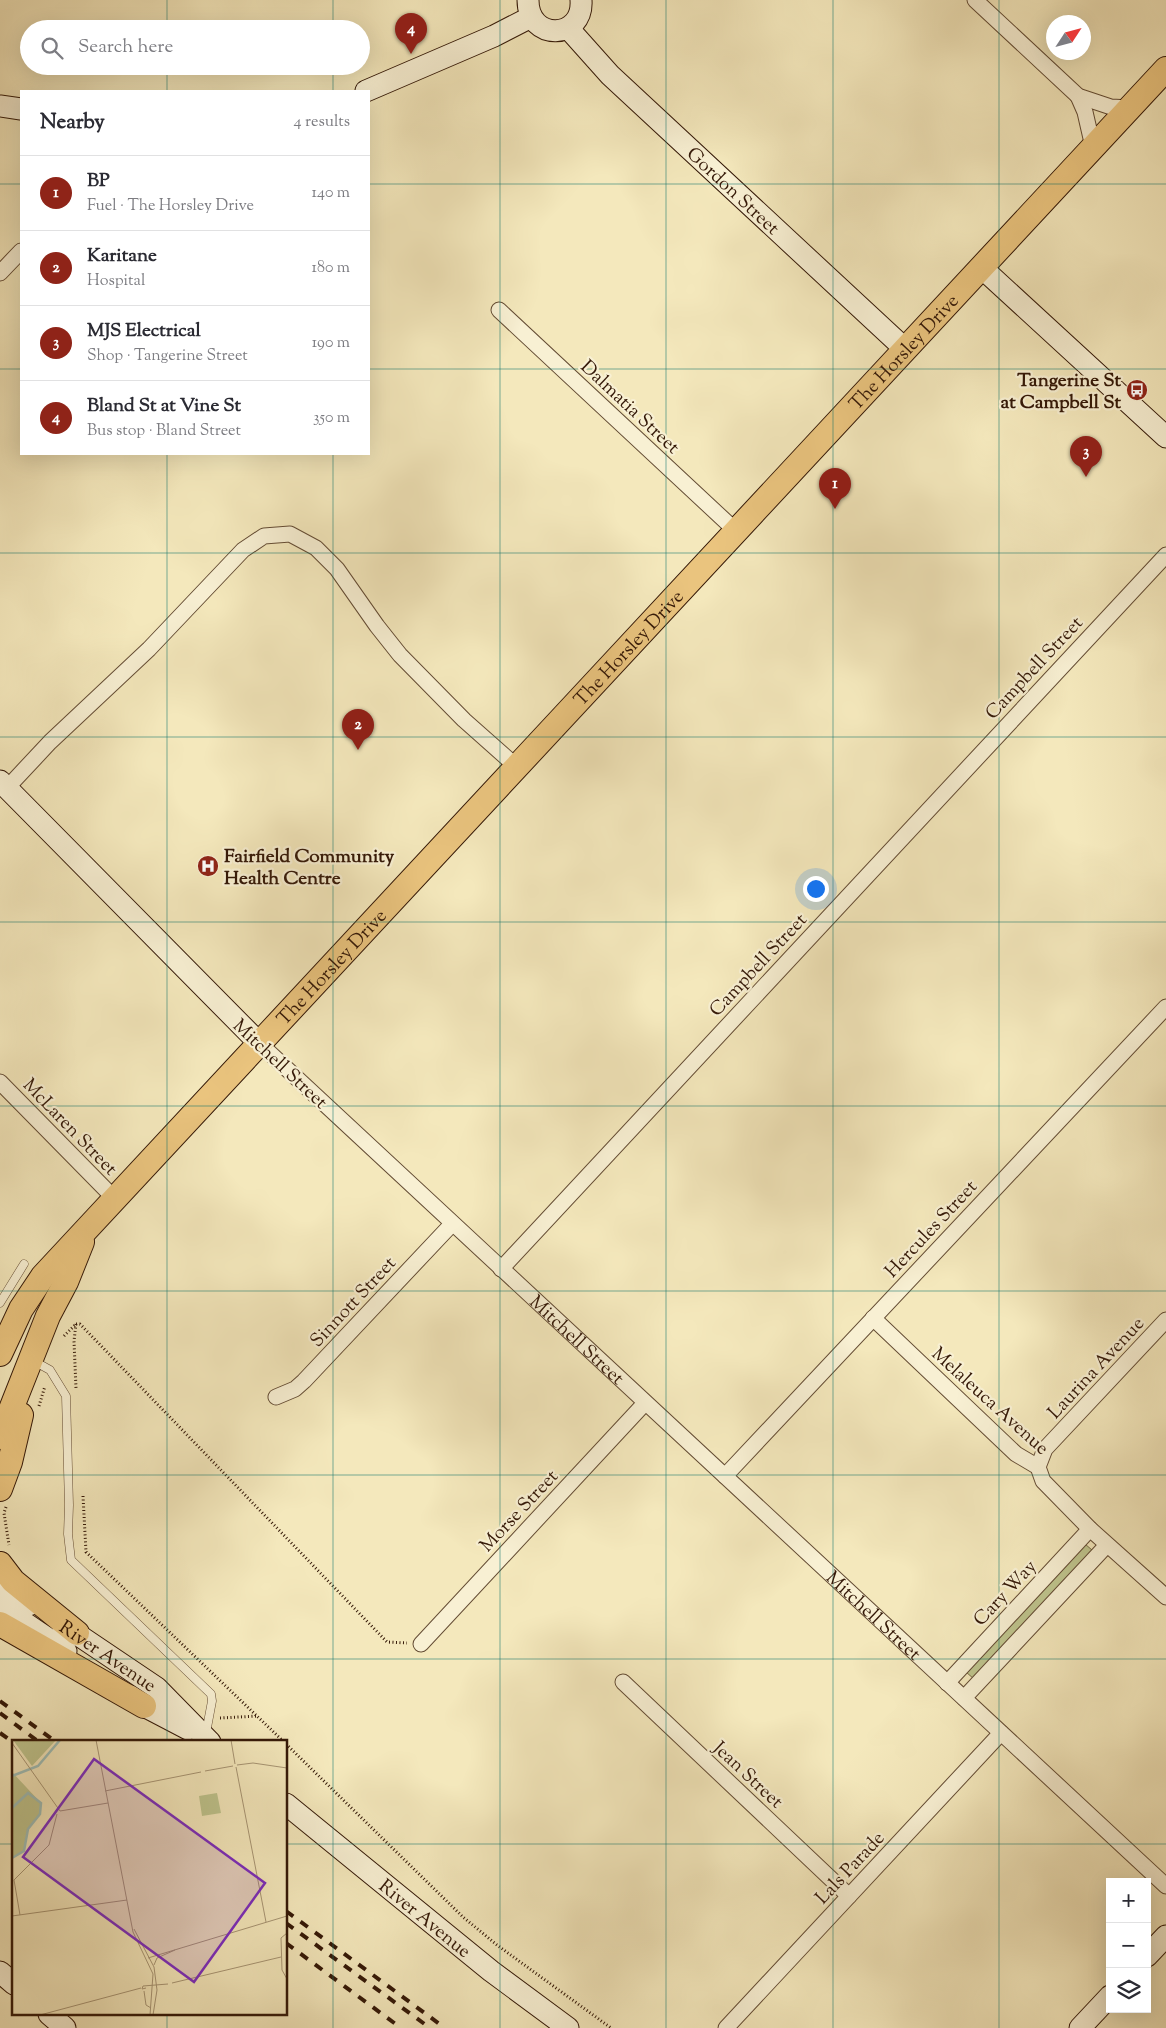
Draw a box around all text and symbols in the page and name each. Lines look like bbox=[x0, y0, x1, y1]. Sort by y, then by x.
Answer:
pin: 4 bbox=[395, 13, 427, 54]
north arrow bbox=[1046, 15, 1091, 60]
search box bbox=[20, 20, 370, 75]
icon: search bbox=[38, 34, 66, 62]
text: Search here bbox=[78, 34, 173, 61]
text: Nearby bbox=[40, 108, 105, 138]
text: 4 results bbox=[294, 111, 350, 134]
street label: Gordon Street bbox=[680, 142, 785, 242]
text: BP bbox=[87, 168, 110, 195]
text: 1 bbox=[53, 182, 59, 205]
text: 140 m bbox=[312, 182, 350, 205]
text: Fuel · The Horsley Drive bbox=[87, 195, 254, 218]
text: Karitane bbox=[87, 243, 157, 270]
text: 2 bbox=[52, 257, 60, 280]
text: 180 m bbox=[311, 257, 350, 280]
text: Hospital bbox=[87, 270, 145, 293]
street label: The Horsley Drive bbox=[844, 289, 966, 417]
text: MJS Electrical bbox=[87, 318, 201, 345]
text: 3 bbox=[53, 332, 59, 355]
text: 190 m bbox=[312, 332, 350, 355]
text: Shop · Tangerine Street bbox=[87, 345, 248, 368]
street label: Dalmatia Street bbox=[574, 355, 685, 461]
place label: Tangerine St at Campbell St bbox=[1001, 368, 1121, 417]
bus stop icon: Tangerine St at Campbell St bbox=[1125, 378, 1149, 402]
text: Bland St at Vine St bbox=[87, 393, 241, 420]
text: 4 bbox=[52, 407, 60, 430]
text: 350 m bbox=[313, 407, 350, 430]
text: Bus stop · Bland Street bbox=[87, 420, 241, 443]
pin: 3 bbox=[1070, 436, 1102, 477]
pin: 1 bbox=[819, 468, 851, 509]
street label: The Horsley Drive bbox=[569, 585, 691, 713]
street label: Campbell Street bbox=[980, 611, 1090, 726]
pin: 2 bbox=[342, 709, 374, 750]
place label: Fairfield Community Health Centre bbox=[224, 844, 395, 893]
hospital icon: Fairfield Community Health Centre bbox=[196, 854, 220, 878]
your location bbox=[803, 876, 829, 902]
street label: The Horsley Drive bbox=[272, 904, 394, 1032]
street label: Campbell Street bbox=[704, 908, 814, 1023]
street label: Mitchell Street bbox=[226, 1014, 333, 1116]
street label: McLaren Street bbox=[16, 1073, 123, 1183]
street label: Hercules Street bbox=[879, 1174, 985, 1285]
street label: Sinnott Street bbox=[305, 1251, 403, 1354]
street label: Mitchell Street bbox=[522, 1290, 630, 1392]
street label: Laurina Avenue bbox=[1042, 1312, 1151, 1426]
street label: Melaleuca Avenue bbox=[925, 1342, 1054, 1462]
street label: Morse Street bbox=[474, 1464, 566, 1559]
street label: Cary Way bbox=[968, 1554, 1044, 1633]
street label: Mitchell Street bbox=[819, 1566, 927, 1668]
street label: River Avenue bbox=[53, 1615, 161, 1700]
street label: Jean Street bbox=[705, 1735, 789, 1816]
inset map bbox=[12, 1740, 288, 2016]
street label: Lals Parade bbox=[810, 1826, 892, 1911]
street label: River Avenue bbox=[372, 1874, 476, 1966]
map controls bbox=[1106, 1878, 1151, 2013]
button: + bbox=[1106, 1878, 1151, 1923]
button: − bbox=[1106, 1923, 1151, 1968]
button: layers bbox=[1106, 1968, 1151, 2013]

